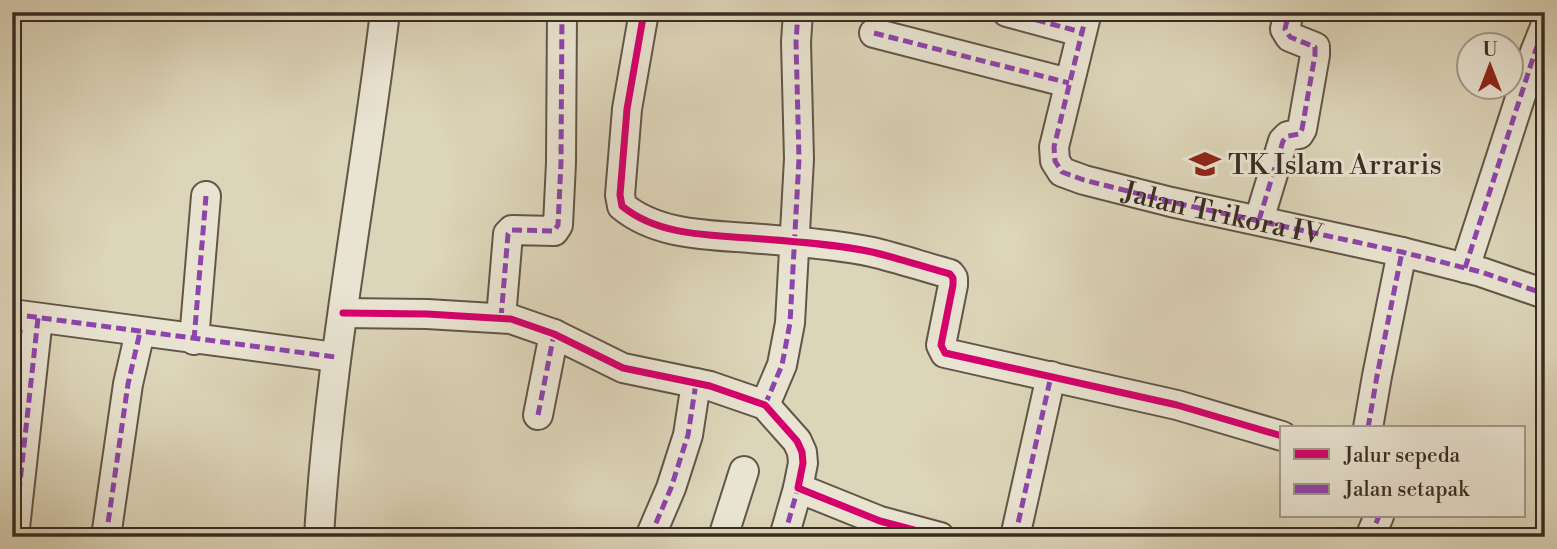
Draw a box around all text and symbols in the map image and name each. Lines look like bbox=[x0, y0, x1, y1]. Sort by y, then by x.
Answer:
north arrow bbox=[1456, 32, 1526, 102]
text: U bbox=[1483, 38, 1498, 62]
school or university icon: TK Islam Arraris bbox=[1188, 147, 1222, 181]
place label: TK Islam Arraris bbox=[1228, 148, 1442, 183]
street label: Jalan Trikora IV bbox=[1118, 174, 1327, 254]
legend bbox=[1280, 426, 1526, 518]
text: Jalur sepeda bbox=[1343, 443, 1461, 469]
text: Jalan setapak bbox=[1343, 477, 1470, 503]

